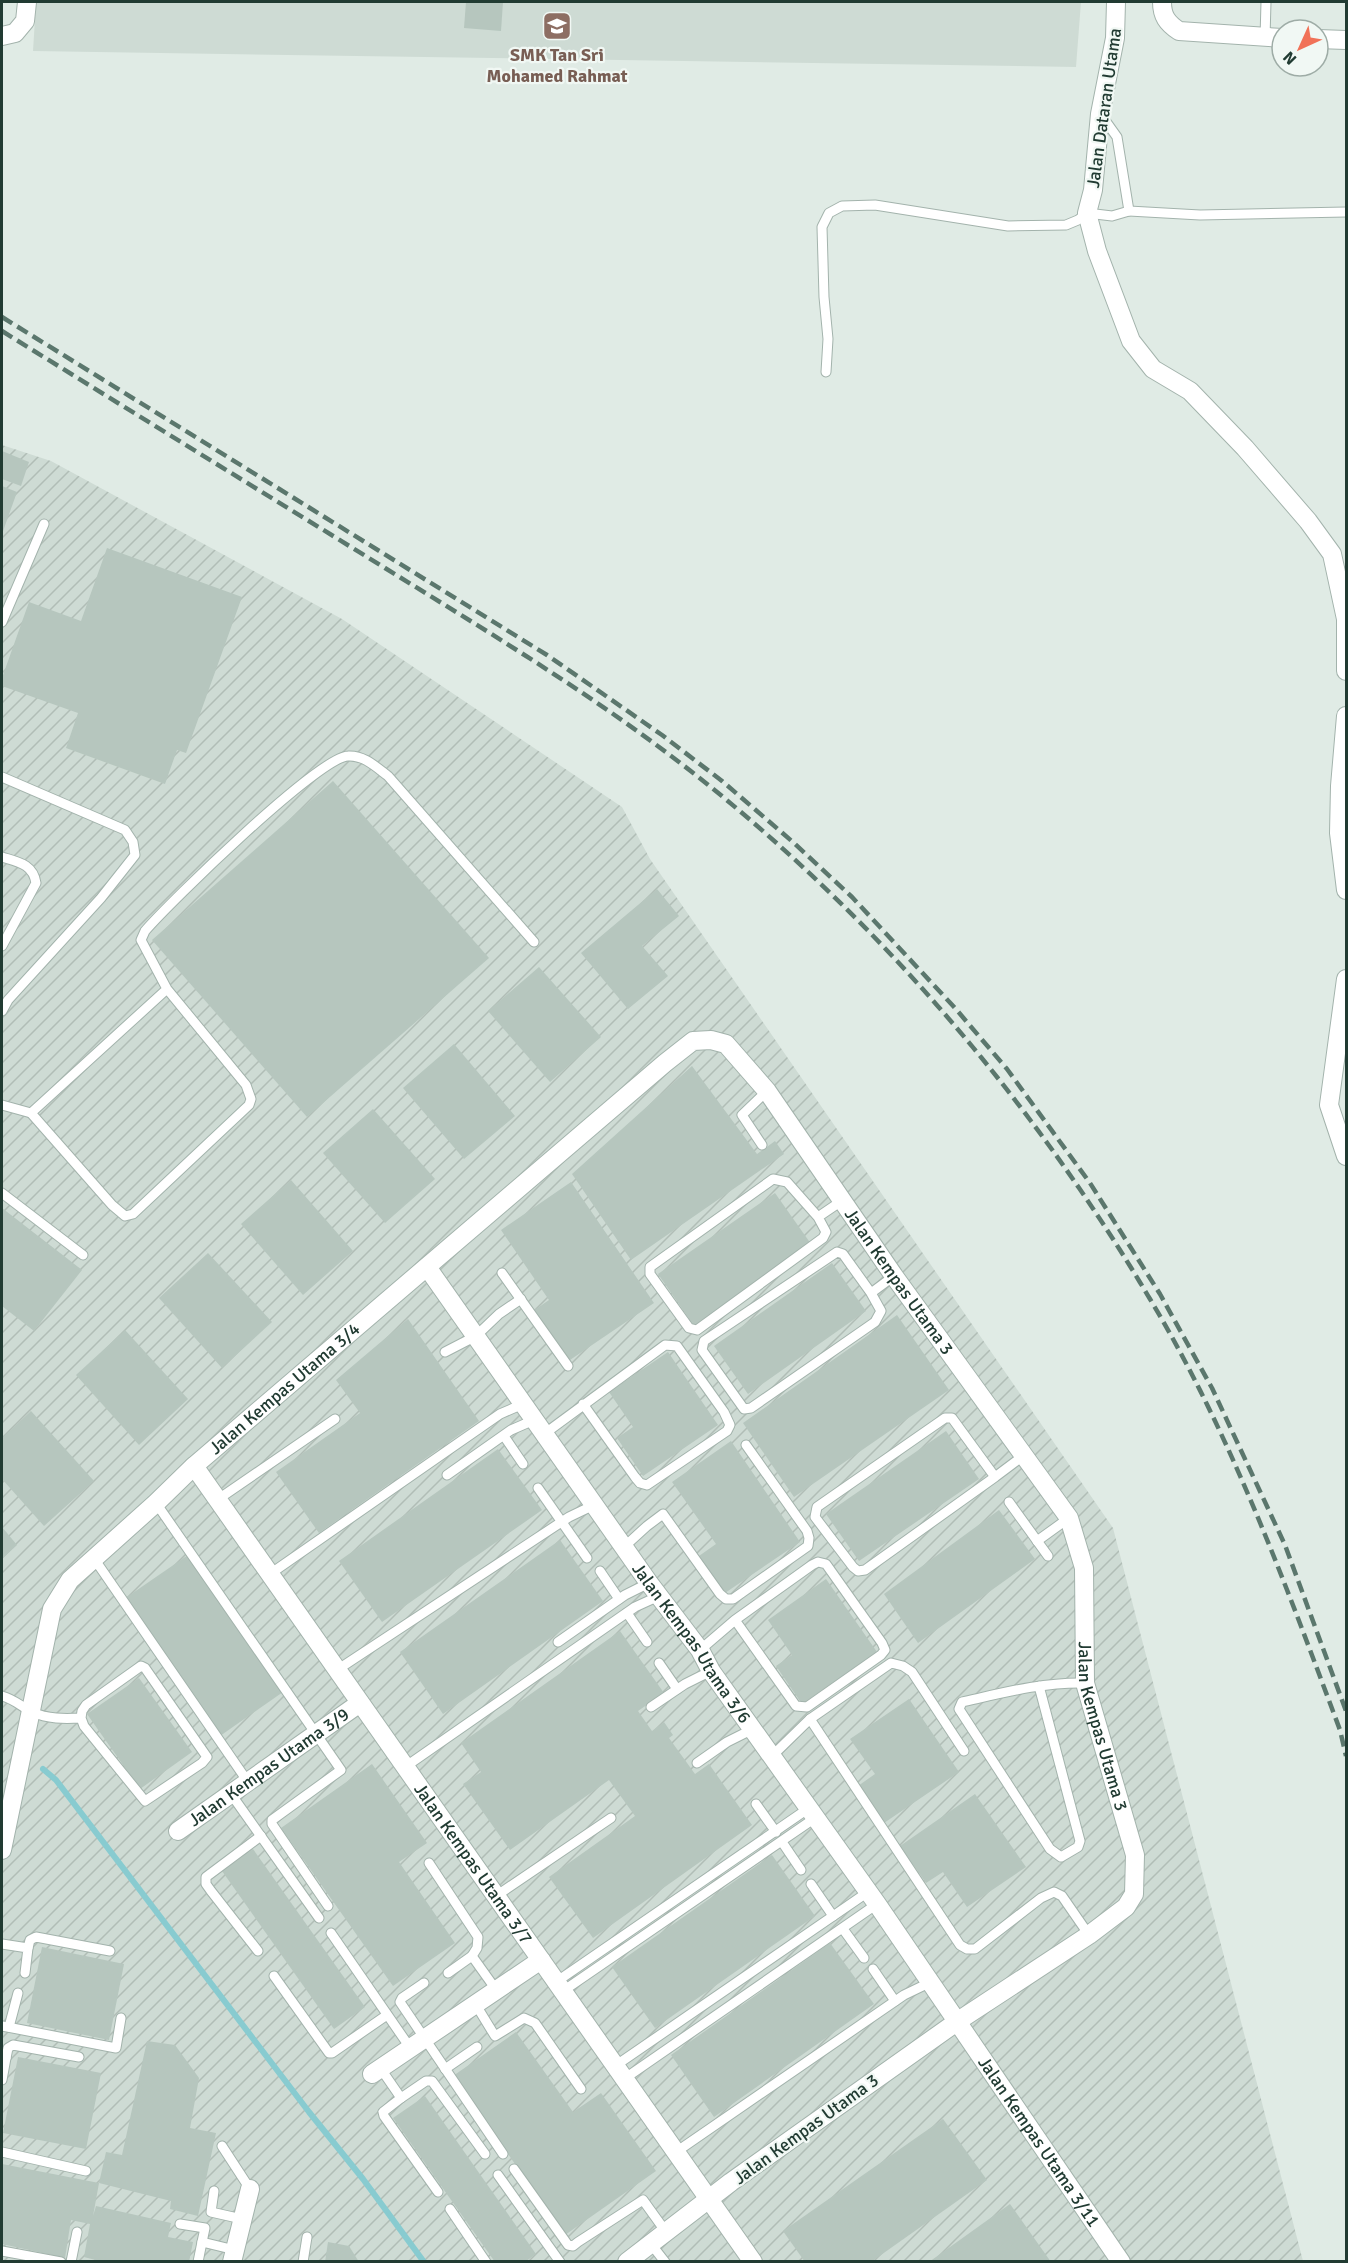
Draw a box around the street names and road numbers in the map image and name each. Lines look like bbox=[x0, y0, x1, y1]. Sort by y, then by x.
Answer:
street label: Jalan Dataran Utama bbox=[1082, 27, 1126, 189]
street label: Jalan Kempas Utama 3 bbox=[840, 1204, 958, 1359]
street label: Jalan Kempas Utama 3/4 bbox=[205, 1318, 365, 1459]
street label: Jalan Kempas Utama 3/6 bbox=[627, 1559, 756, 1728]
street label: Jalan Kempas Utama 3 bbox=[1074, 1641, 1133, 1813]
street label: Jalan Kempas Utama 3/9 bbox=[184, 1703, 353, 1831]
street label: Jalan Kempas Utama 3/7 bbox=[409, 1779, 537, 1948]
street label: Jalan Kempas Utama 3/11 bbox=[973, 2053, 1105, 2231]
street label: Jalan Kempas Utama 3 bbox=[729, 2069, 883, 2189]

